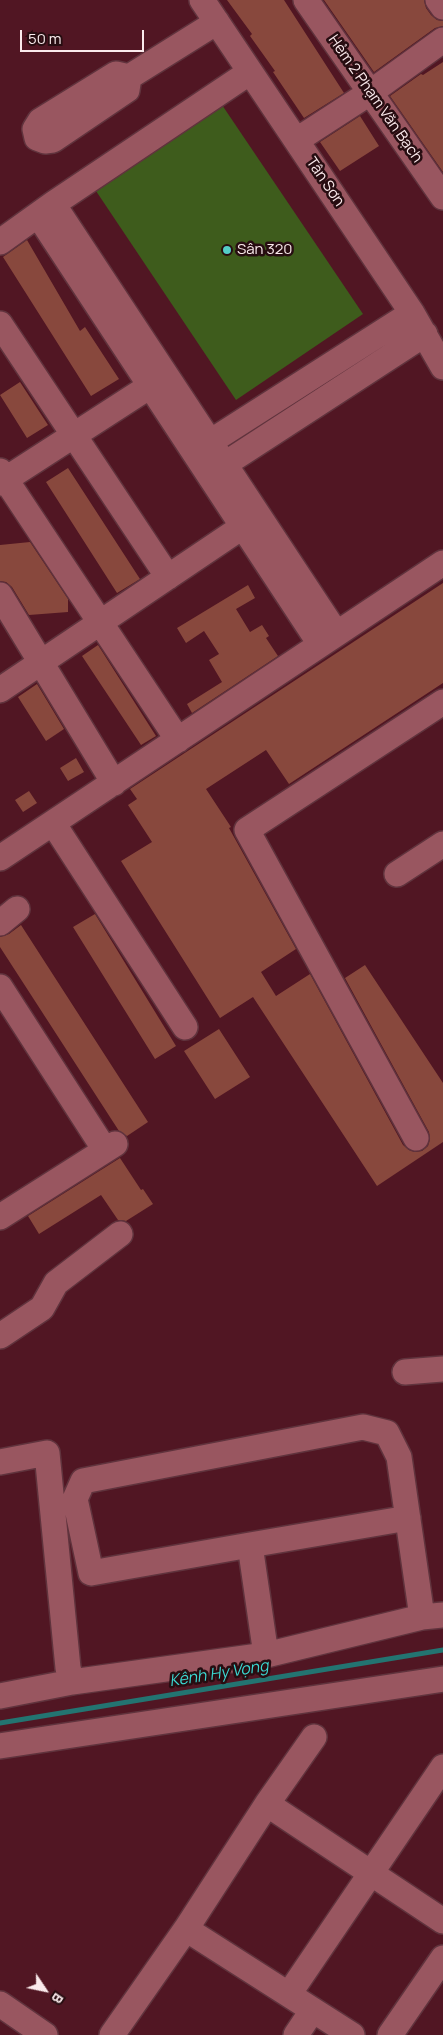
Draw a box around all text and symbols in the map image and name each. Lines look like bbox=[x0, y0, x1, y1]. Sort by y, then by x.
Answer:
scale bar bbox=[22, 20, 146, 52]
text: 50 m bbox=[28, 28, 62, 49]
street label: Hẻm 2 Phạm Văn Bạch bbox=[324, 32, 426, 166]
street label: Tân Sơn bbox=[302, 154, 348, 210]
place label: Sân 320 bbox=[237, 241, 292, 259]
marker: Sân 320 bbox=[221, 244, 233, 256]
water label: Kênh Hy Vọng bbox=[168, 1657, 270, 1691]
north arrow bbox=[20, 1965, 70, 2015]
text: B bbox=[48, 1990, 68, 2008]

